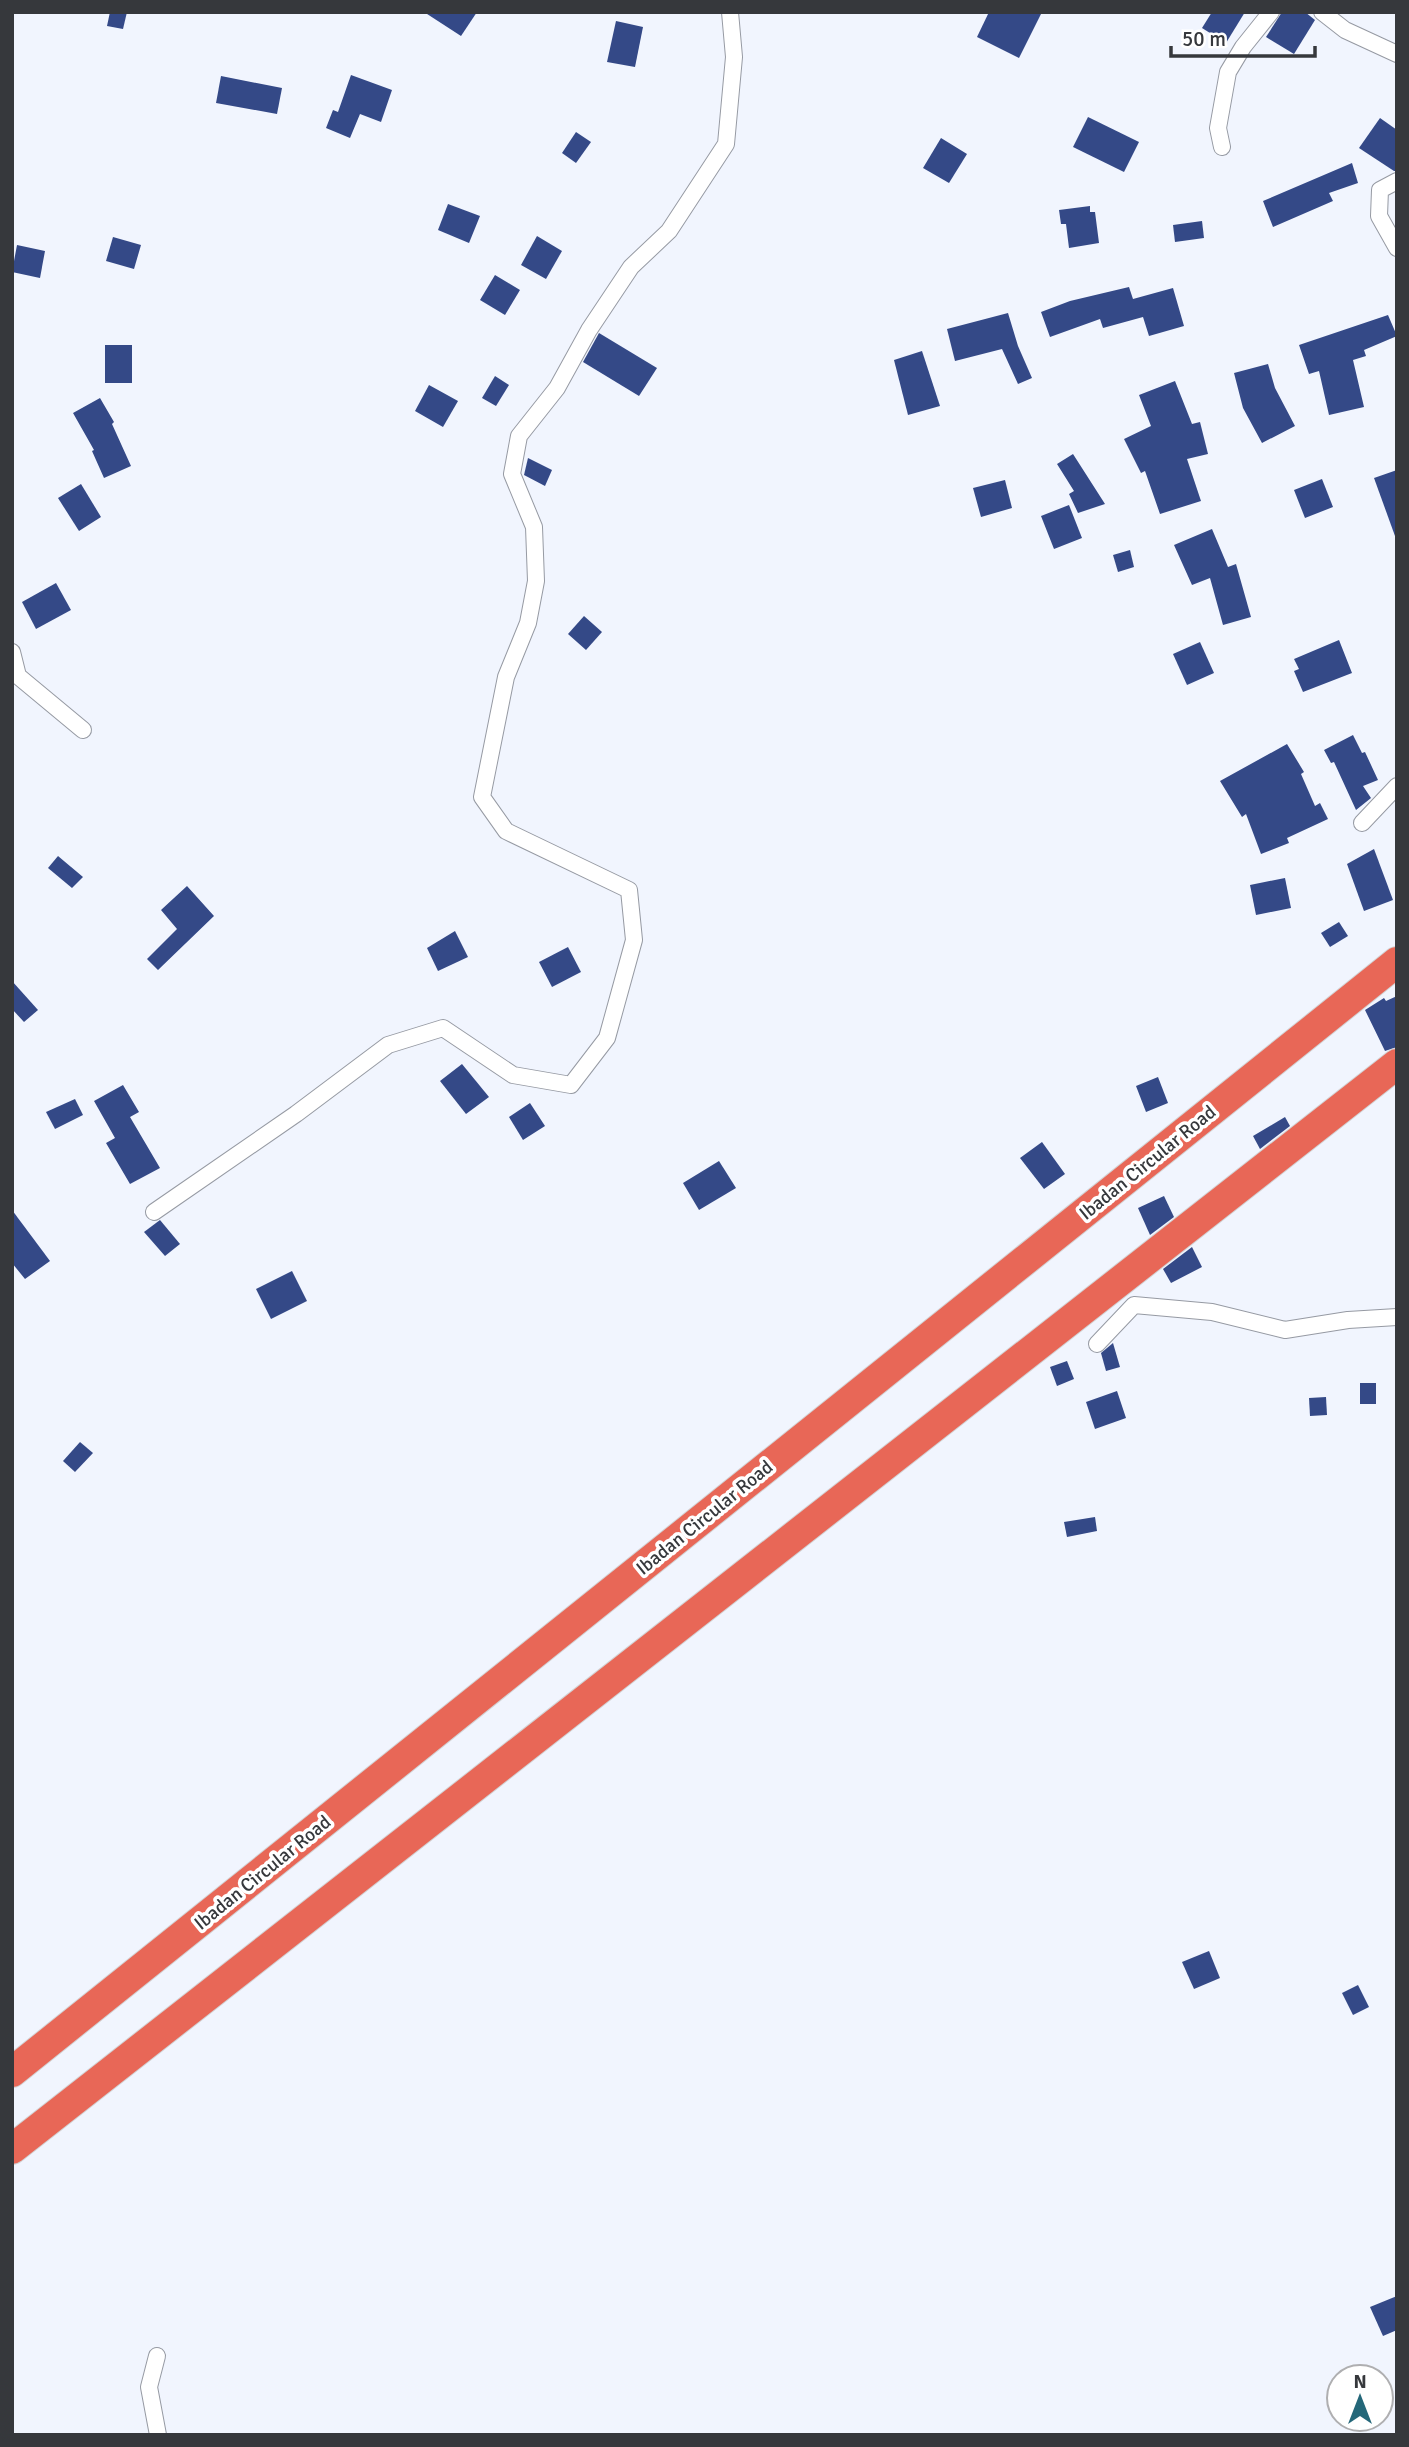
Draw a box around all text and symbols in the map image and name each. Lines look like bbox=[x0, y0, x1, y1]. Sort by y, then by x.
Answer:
scale bar bbox=[1171, 14, 1314, 58]
text: 50 m bbox=[1182, 26, 1226, 52]
street label: Ibadan Circular Road bbox=[1074, 1100, 1221, 1225]
street label: Ibadan Circular Road bbox=[631, 1455, 778, 1580]
street label: Ibadan Circular Road bbox=[189, 1810, 336, 1935]
north arrow bbox=[1325, 2363, 1395, 2433]
text: N bbox=[1353, 2370, 1367, 2394]

